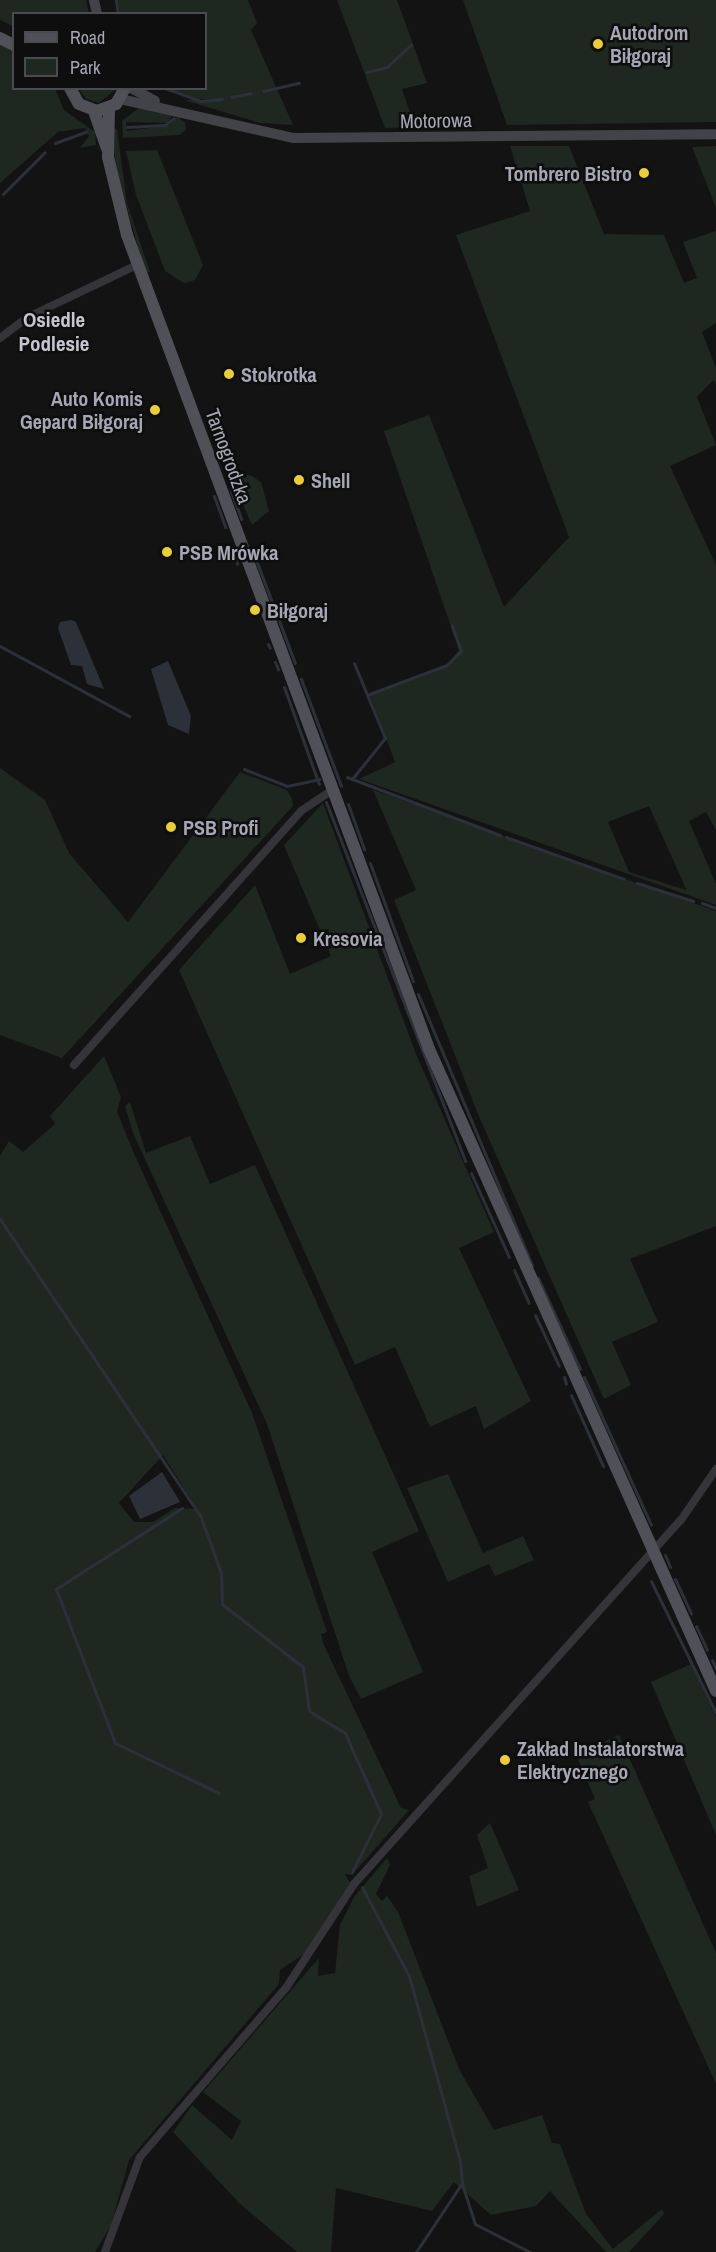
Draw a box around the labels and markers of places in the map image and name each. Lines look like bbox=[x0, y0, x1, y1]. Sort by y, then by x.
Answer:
place label: Autodrom Biłgoraj bbox=[610, 20, 688, 67]
marker: Autodrom Biłgoraj bbox=[591, 37, 605, 51]
place label: Tombrero Bistro bbox=[505, 161, 632, 185]
marker: Tombrero Bistro bbox=[637, 166, 651, 180]
place label: Stokrotka bbox=[241, 362, 317, 386]
marker: Stokrotka bbox=[222, 367, 236, 381]
place label: Auto Komis Gepard Biłgoraj bbox=[20, 386, 143, 433]
marker: Auto Komis Gepard Biłgoraj bbox=[148, 403, 162, 417]
place label: Shell bbox=[311, 468, 350, 492]
marker: Shell bbox=[292, 473, 306, 487]
place label: PSB Mrówka bbox=[179, 540, 278, 564]
marker: PSB Mrówka bbox=[160, 545, 174, 559]
place label: Biłgoraj bbox=[267, 598, 328, 622]
marker: Biłgoraj bbox=[248, 603, 262, 617]
place label: PSB Profi bbox=[183, 815, 259, 839]
marker: PSB Profi bbox=[164, 820, 178, 834]
place label: Kresovia bbox=[313, 926, 382, 950]
marker: Kresovia bbox=[294, 931, 308, 945]
place label: Zakład Instalatorstwa Elektrycznego bbox=[517, 1736, 684, 1783]
marker: Zakład Instalatorstwa Elektrycznego bbox=[498, 1753, 512, 1767]

